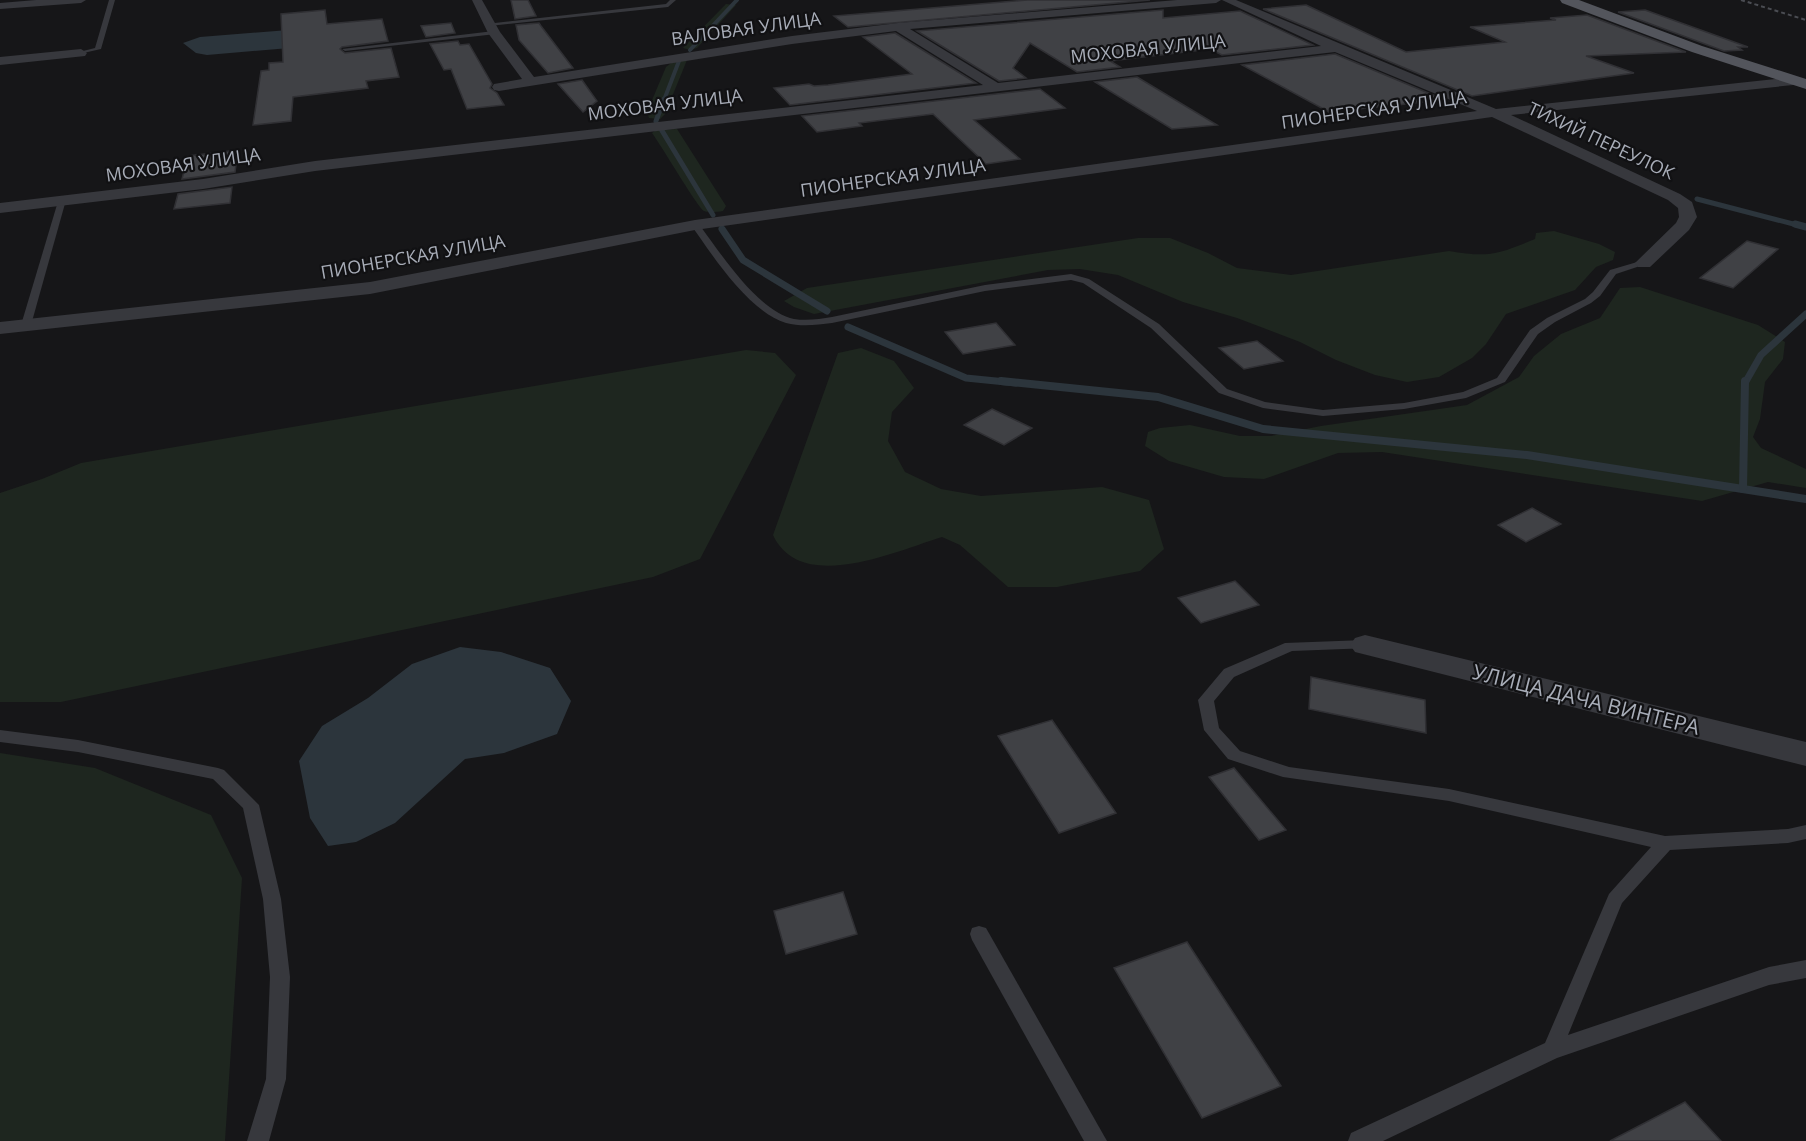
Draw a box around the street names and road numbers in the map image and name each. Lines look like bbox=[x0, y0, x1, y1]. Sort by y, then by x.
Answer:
street label: ВАЛОВАЯ УЛИЦА bbox=[670, 6, 823, 50]
street label: МОХОВАЯ УЛИЦА bbox=[1069, 28, 1227, 68]
street label: МОХОВАЯ УЛИЦА bbox=[586, 83, 744, 125]
street label: ПИОНЕРСКАЯ УЛИЦА bbox=[1280, 84, 1469, 134]
street label: ТИХИЙ ПЕРЕУЛОК bbox=[1524, 96, 1678, 185]
street label: МОХОВАЯ УЛИЦА bbox=[104, 141, 262, 187]
street label: ПИОНЕРСКАЯ УЛИЦА bbox=[799, 152, 988, 202]
street label: ПИОНЕРСКАЯ УЛИЦА bbox=[319, 228, 507, 284]
street label: УЛИЦА ДАЧА ВИНТЕРА bbox=[1470, 657, 1703, 741]

